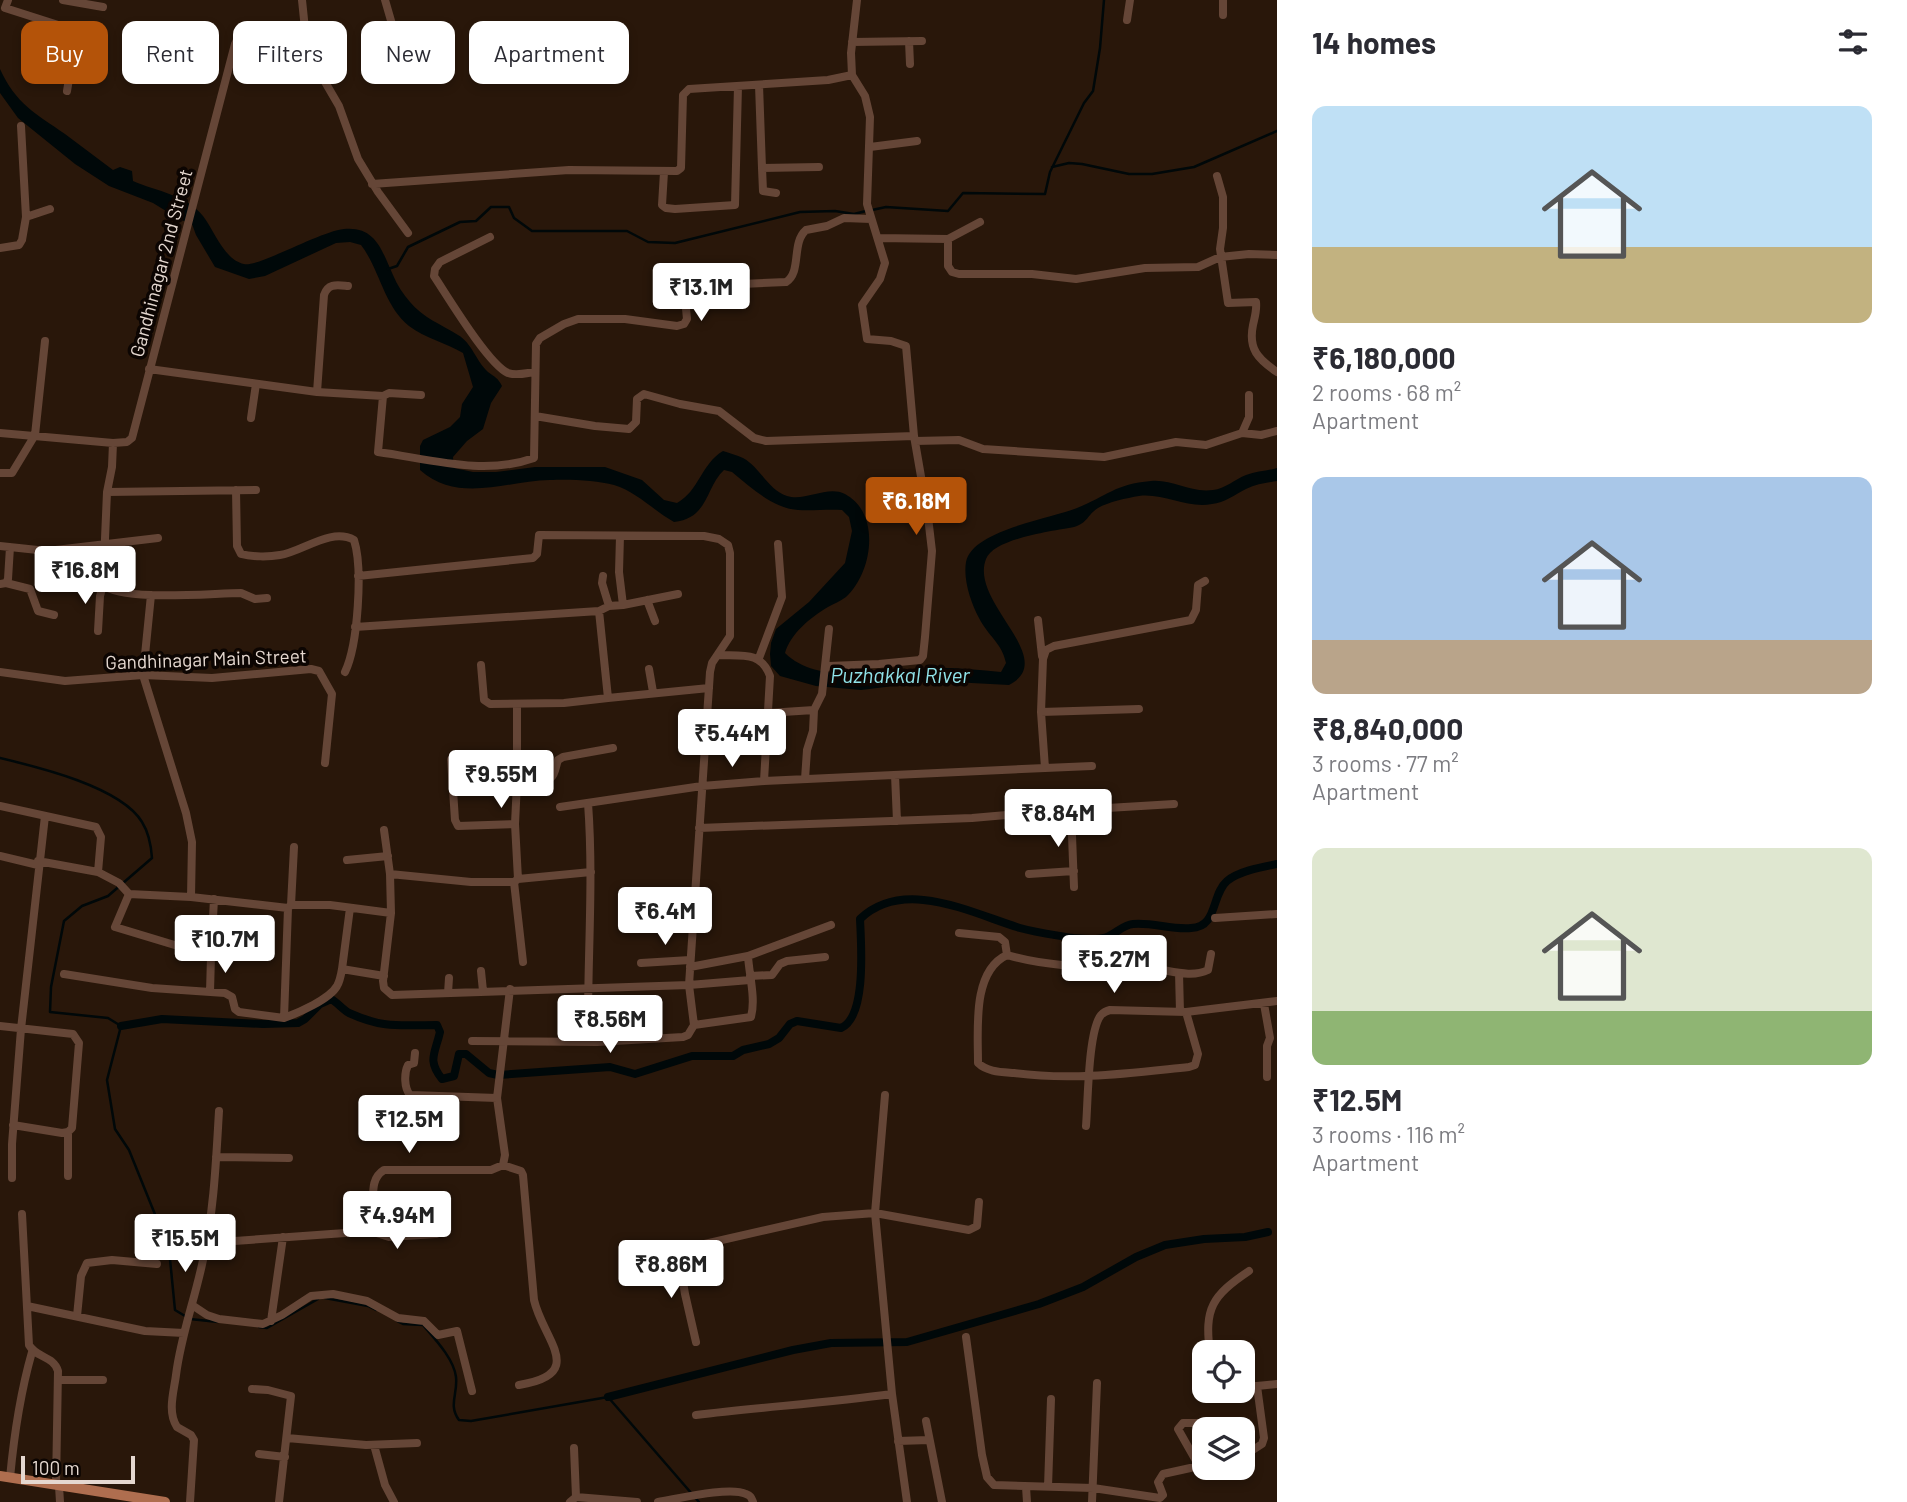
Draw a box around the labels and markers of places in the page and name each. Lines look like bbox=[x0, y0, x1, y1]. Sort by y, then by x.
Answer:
pin: ₹13.1M bbox=[644, 264, 758, 323]
pin: ₹6.18M bbox=[859, 477, 973, 537]
pin: ₹16.8M bbox=[28, 546, 142, 606]
pin: ₹5.44M bbox=[675, 710, 789, 769]
pin: ₹9.55M bbox=[444, 750, 558, 810]
pin: ₹8.84M bbox=[1001, 790, 1115, 849]
pin: ₹6.4M bbox=[616, 888, 714, 947]
pin: ₹10.7M bbox=[168, 916, 282, 975]
pin: ₹5.27M bbox=[1057, 936, 1171, 995]
pin: ₹8.56M bbox=[553, 996, 667, 1055]
pin: ₹12.5M bbox=[352, 1096, 466, 1155]
pin: ₹4.94M bbox=[340, 1192, 454, 1251]
pin: ₹15.5M bbox=[128, 1214, 242, 1274]
pin: ₹8.86M bbox=[614, 1240, 728, 1300]

